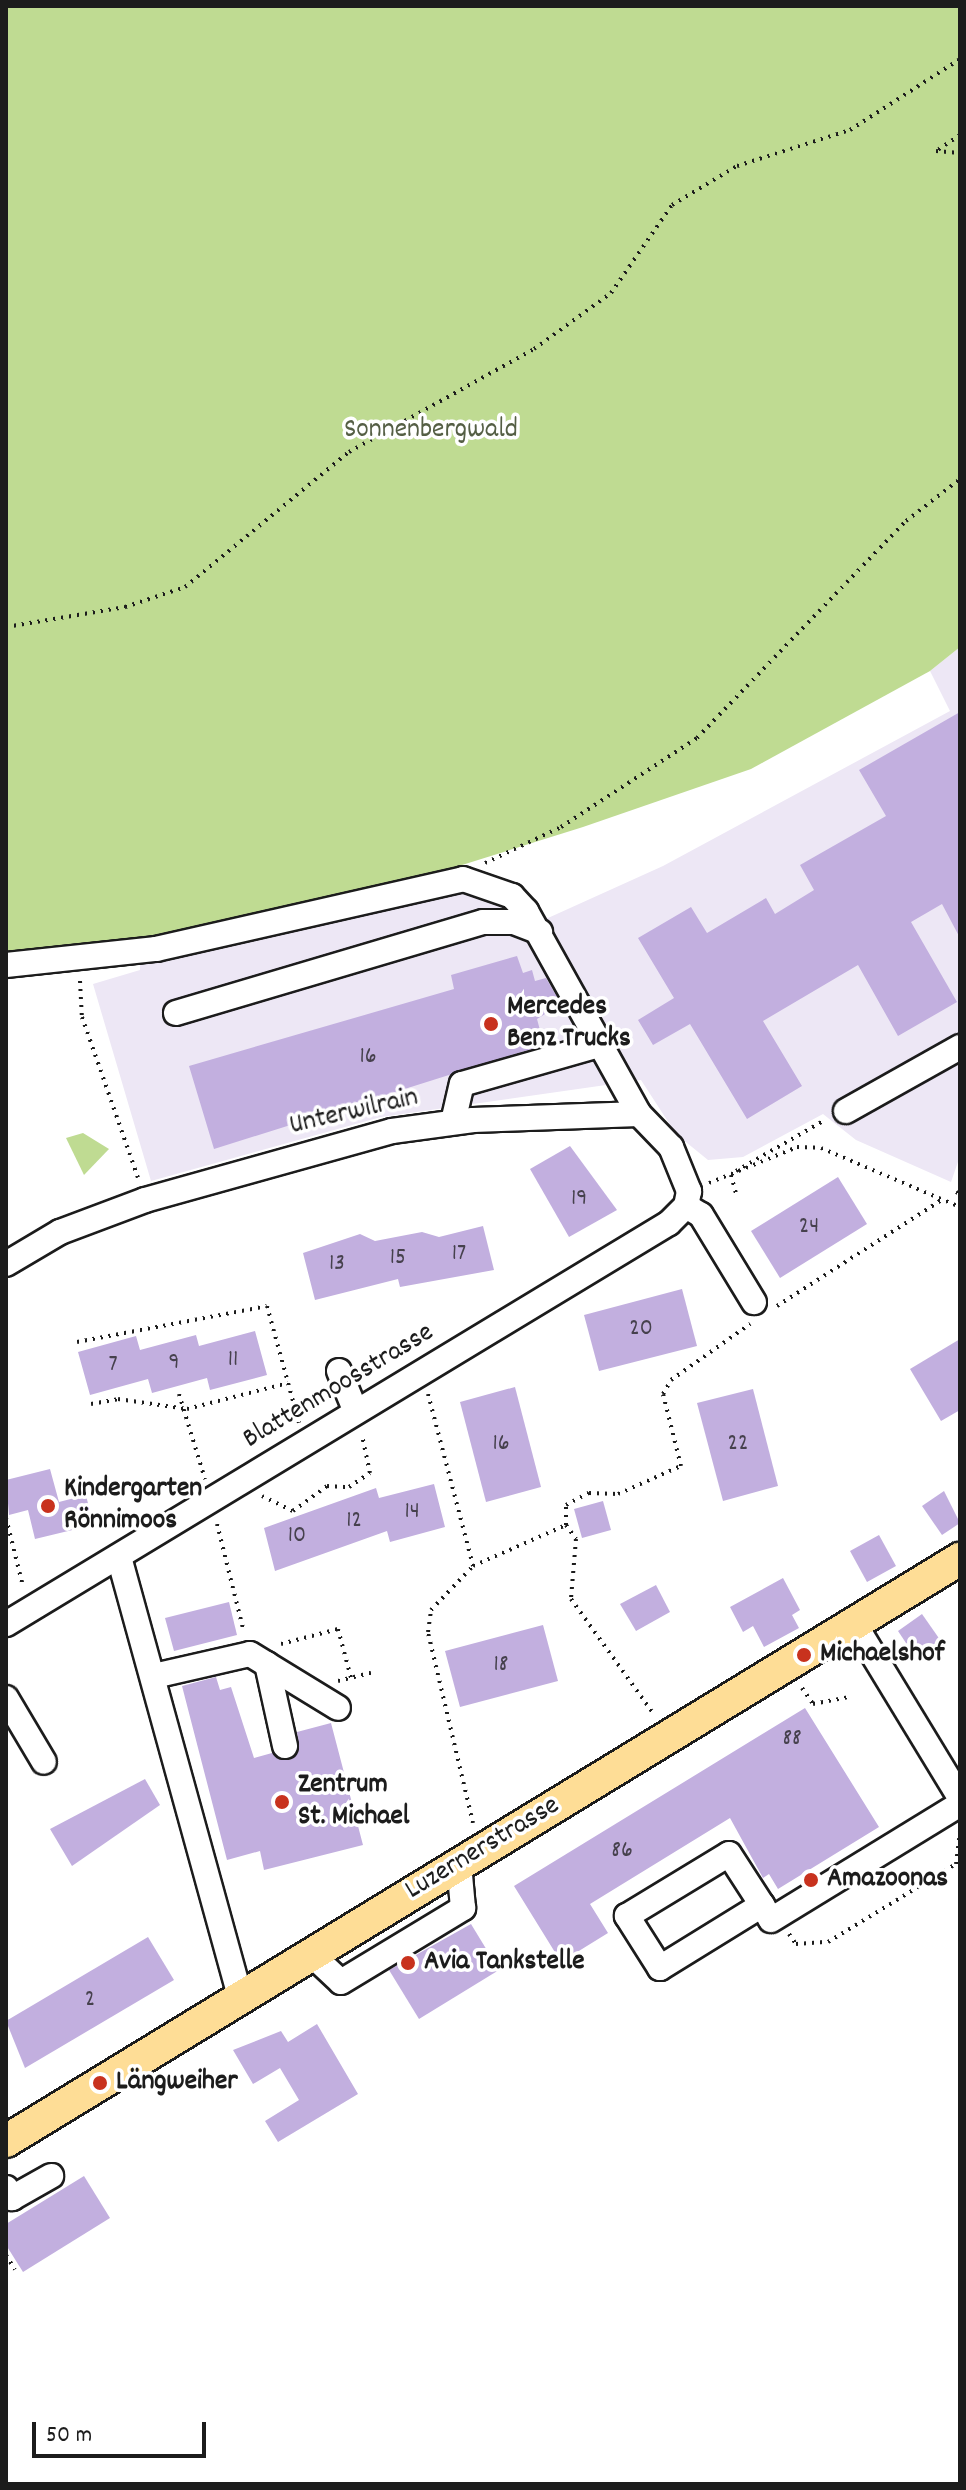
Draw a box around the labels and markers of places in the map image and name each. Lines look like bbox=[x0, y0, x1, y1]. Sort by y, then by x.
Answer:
place label: Mercedes Benz Trucks bbox=[507, 991, 631, 1057]
marker: Mercedes Benz Trucks bbox=[482, 1015, 500, 1033]
place label: Kindergarten Rönnimoos bbox=[64, 1473, 202, 1539]
marker: Kindergarten Rönnimoos bbox=[39, 1497, 57, 1515]
place label: Michaelshof bbox=[820, 1638, 945, 1672]
marker: Michaelshof bbox=[795, 1646, 813, 1664]
place label: Zentrum St. Michael bbox=[298, 1769, 409, 1835]
marker: Zentrum St. Michael bbox=[273, 1793, 291, 1811]
place label: Amazoonas bbox=[827, 1863, 948, 1897]
marker: Amazoonas bbox=[802, 1871, 820, 1889]
place label: Avia Tankstelle bbox=[424, 1946, 584, 1980]
marker: Avia Tankstelle bbox=[399, 1954, 417, 1972]
place label: Längweiher bbox=[116, 2066, 238, 2100]
marker: Längweiher bbox=[91, 2074, 109, 2092]

